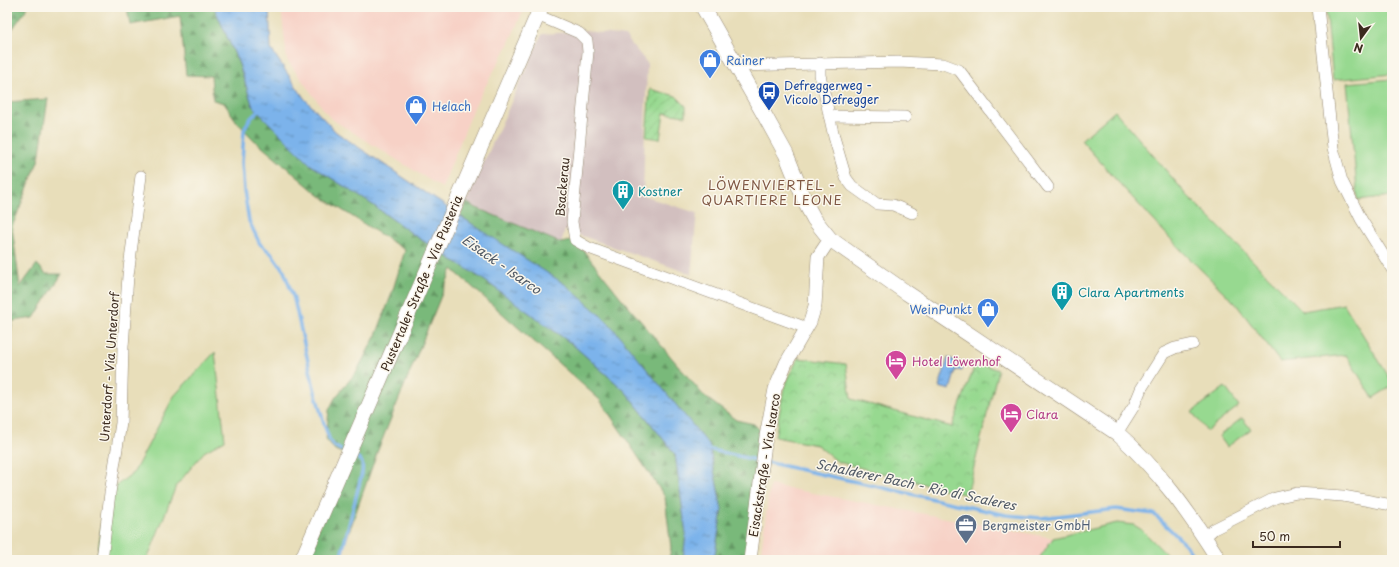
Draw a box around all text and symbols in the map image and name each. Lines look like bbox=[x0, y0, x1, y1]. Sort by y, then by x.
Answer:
north arrow bbox=[1341, 18, 1381, 58]
text: N bbox=[1352, 39, 1365, 57]
shop icon: Rainer bbox=[697, 47, 723, 80]
place label: Rainer bbox=[726, 51, 765, 69]
place label: Defreggerweg - Vicolo Defregger bbox=[784, 76, 879, 108]
bus stop icon: Defreggerweg - Vicolo Defregger bbox=[756, 79, 782, 112]
shop icon: Helach bbox=[403, 93, 429, 126]
place label: Helach bbox=[432, 97, 471, 115]
street label: Bsackerau bbox=[550, 157, 574, 217]
district label: LÖWENVIERTEL - QUARTIERE LEONE bbox=[701, 175, 843, 209]
building icon: Kostner bbox=[610, 178, 636, 211]
place label: Kostner bbox=[638, 182, 683, 200]
street label: Pustertaler Straße - Via Pusteria bbox=[376, 192, 467, 374]
water label: Eisack - Isarco bbox=[459, 230, 546, 299]
building icon: Clara Apartments bbox=[1049, 279, 1075, 312]
place label: Clara Apartments bbox=[1078, 283, 1184, 301]
street label: Unterdorf - Via Unterdorf bbox=[95, 290, 123, 442]
shop icon: WeinPunkt bbox=[975, 296, 1001, 329]
place label: WeinPunkt bbox=[909, 300, 972, 318]
hotel icon: Hotel Löwenhof bbox=[883, 348, 909, 381]
place label: Hotel Löwenhof bbox=[912, 352, 1001, 370]
street label: Eisackstraße - Via Isarco bbox=[744, 392, 784, 538]
hotel icon: Clara bbox=[998, 401, 1024, 434]
place label: Clara bbox=[1026, 405, 1059, 423]
water label: Schalderer Bach - Rio di Scaleres bbox=[814, 454, 1019, 515]
office icon: Bergmeister GmbH bbox=[953, 512, 979, 545]
place label: Bergmeister GmbH bbox=[982, 516, 1091, 534]
scale bar bbox=[1253, 523, 1340, 549]
text: 50 m bbox=[1259, 527, 1290, 545]

